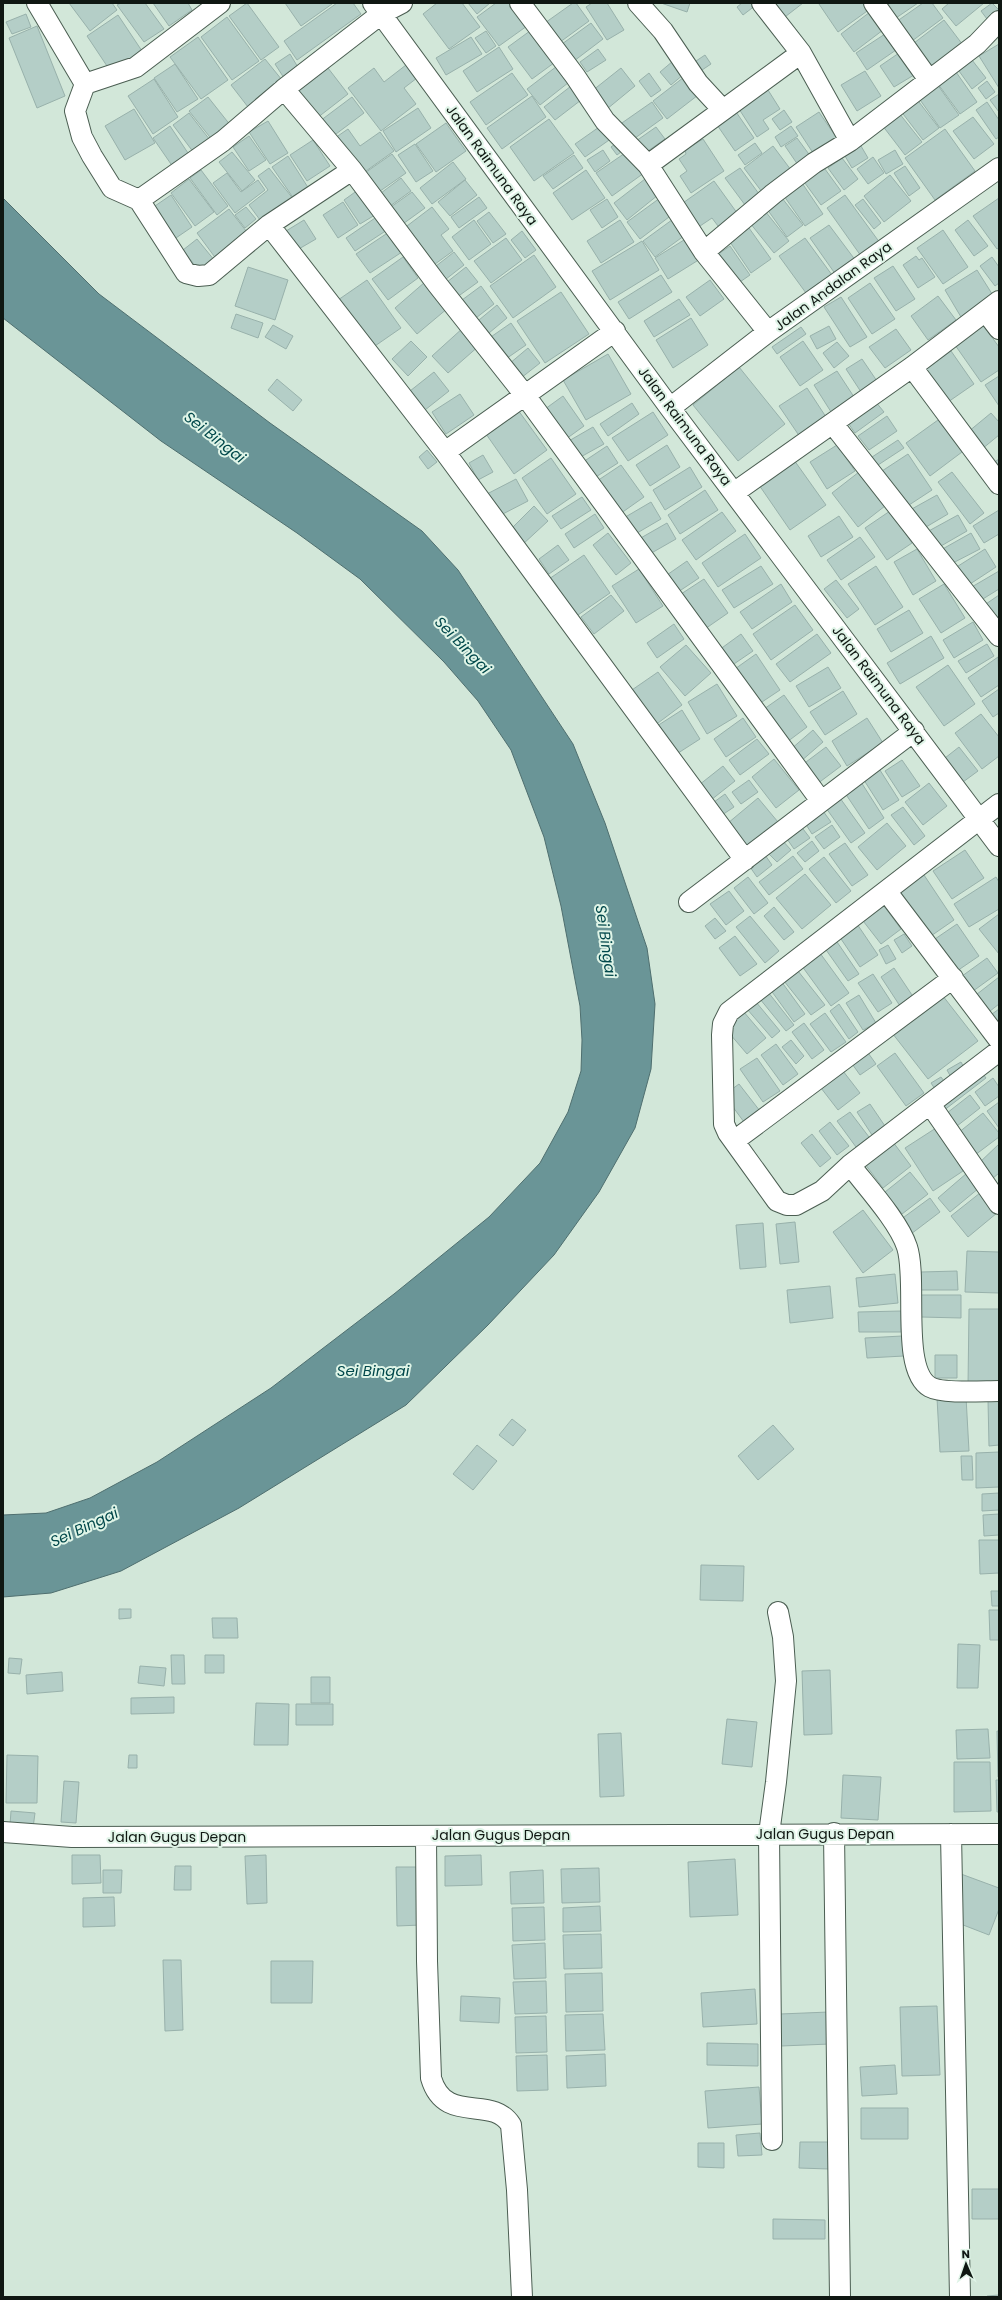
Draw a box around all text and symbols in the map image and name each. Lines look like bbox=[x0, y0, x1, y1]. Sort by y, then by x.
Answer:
street label: Jalan Raimuna Raya bbox=[441, 101, 543, 229]
street label: Jalan Andalan Raya bbox=[770, 237, 896, 335]
street label: Jalan Raimuna Raya bbox=[633, 362, 737, 490]
water label: Sei Bingai bbox=[180, 406, 250, 468]
water label: Sei Bingai bbox=[430, 612, 496, 679]
street label: Jalan Raimuna Raya bbox=[827, 621, 931, 749]
water label: Sei Bingai bbox=[591, 904, 621, 979]
water label: Sei Bingai bbox=[337, 1360, 410, 1381]
water label: Sei Bingai bbox=[47, 1502, 122, 1552]
street label: Jalan Gugus Depan bbox=[756, 1824, 894, 1844]
street label: Jalan Gugus Depan bbox=[432, 1825, 570, 1845]
street label: Jalan Gugus Depan bbox=[108, 1827, 246, 1847]
north arrow bbox=[946, 2244, 986, 2284]
text: N bbox=[961, 2246, 970, 2262]

